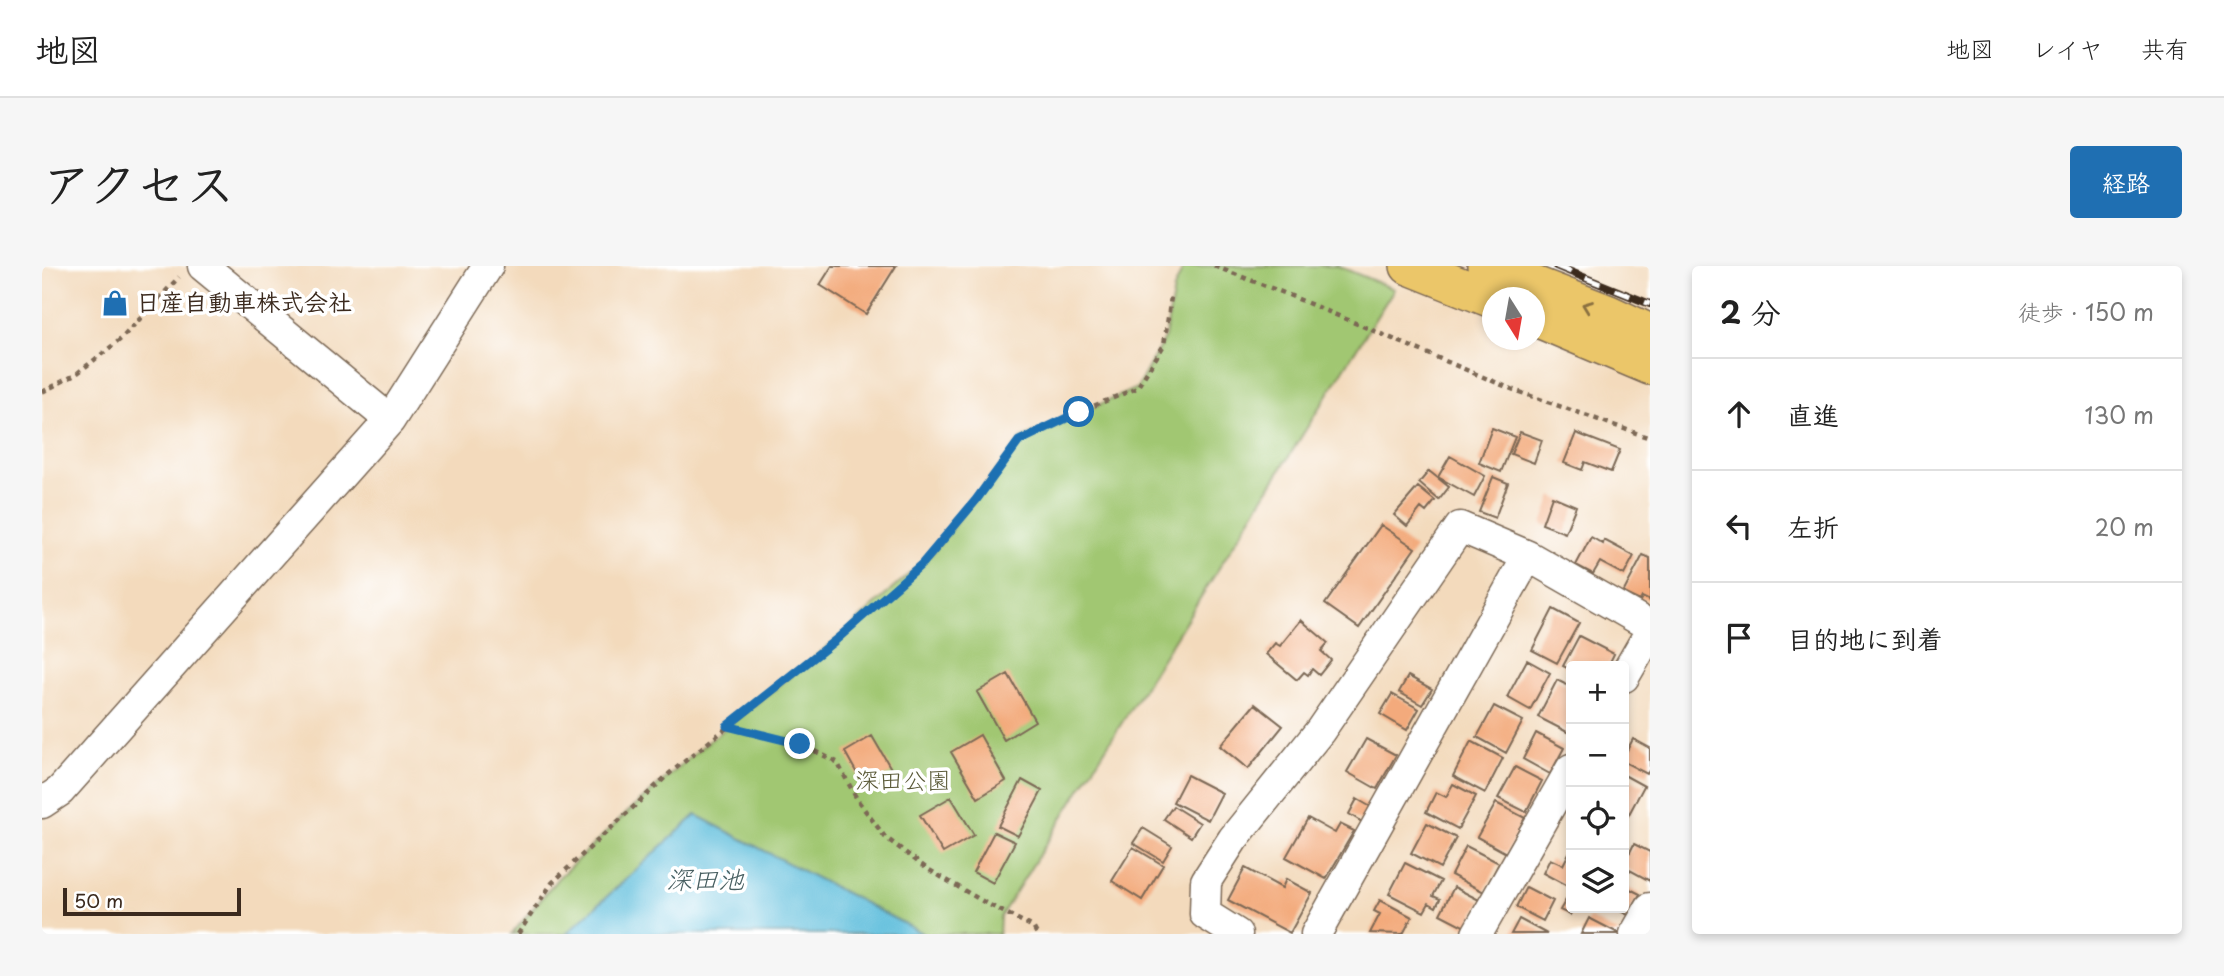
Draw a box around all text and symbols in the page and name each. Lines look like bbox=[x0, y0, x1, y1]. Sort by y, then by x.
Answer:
text: 地図 bbox=[35, 23, 101, 73]
text: 地図 bbox=[1946, 30, 1994, 66]
text: レイヤ bbox=[2032, 30, 2103, 66]
text: 共有 bbox=[2141, 30, 2189, 66]
text: アクセス bbox=[42, 145, 235, 219]
button: 経路 bbox=[2070, 146, 2182, 218]
place label: 日産自動車株式会社 bbox=[136, 283, 352, 319]
north arrow bbox=[1482, 287, 1545, 350]
shop icon: 日産自動車株式会社 bbox=[100, 288, 130, 318]
text: 2 分 bbox=[1720, 289, 1781, 334]
text: 徒歩 · 150 m bbox=[2018, 294, 2154, 329]
one-way arrow bbox=[1582, 300, 1594, 314]
icon: ahead bbox=[1720, 395, 1758, 433]
text: 直進 bbox=[1787, 395, 1839, 434]
route start bbox=[1063, 396, 1094, 427]
text: 130 m bbox=[2084, 397, 2154, 432]
icon: left bbox=[1720, 507, 1758, 545]
text: 左折 bbox=[1787, 507, 1839, 546]
text: 20 m bbox=[2095, 509, 2154, 544]
icon: arrive bbox=[1720, 619, 1758, 657]
text: 目的地に到着 bbox=[1787, 619, 1943, 658]
map controls bbox=[1566, 661, 1629, 913]
button: + bbox=[1566, 661, 1629, 724]
button: − bbox=[1566, 724, 1629, 787]
route end bbox=[784, 728, 815, 759]
park label: 深田公園 bbox=[855, 761, 951, 797]
button: locate bbox=[1566, 787, 1629, 850]
button: layers bbox=[1566, 850, 1629, 913]
water label: 深田池 bbox=[666, 859, 745, 898]
scale bar bbox=[63, 885, 242, 917]
text: 50 m bbox=[74, 886, 123, 914]

